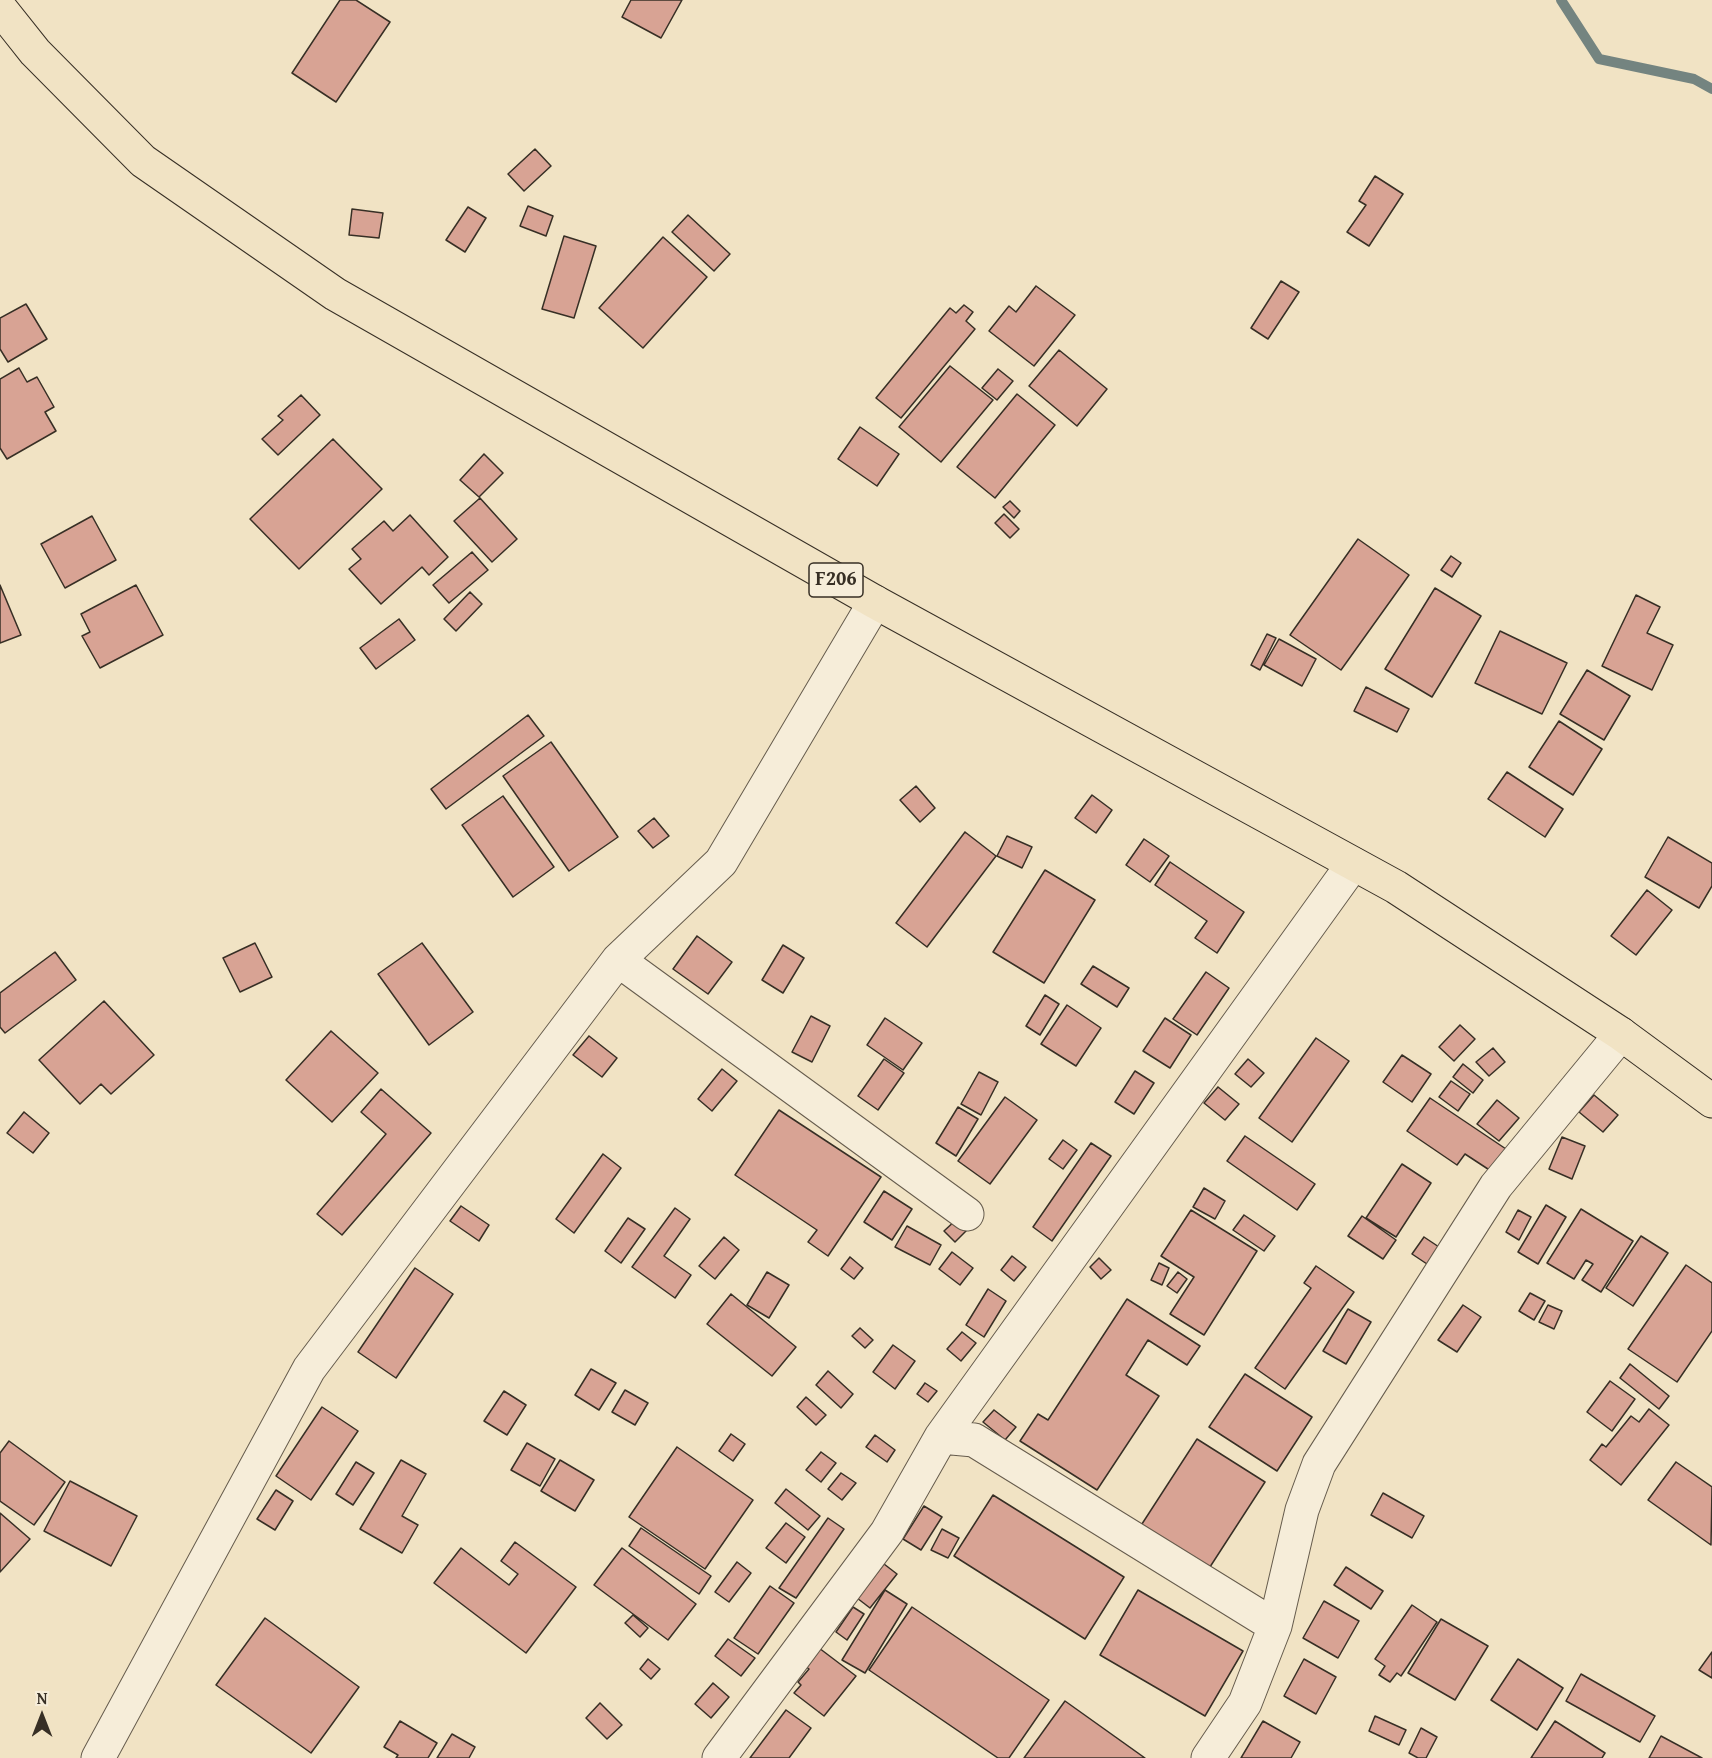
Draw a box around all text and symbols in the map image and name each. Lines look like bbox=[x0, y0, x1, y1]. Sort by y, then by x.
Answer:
road number: F206 bbox=[809, 563, 863, 597]
north arrow bbox=[12, 1686, 72, 1746]
text: N bbox=[37, 1686, 47, 1710]

